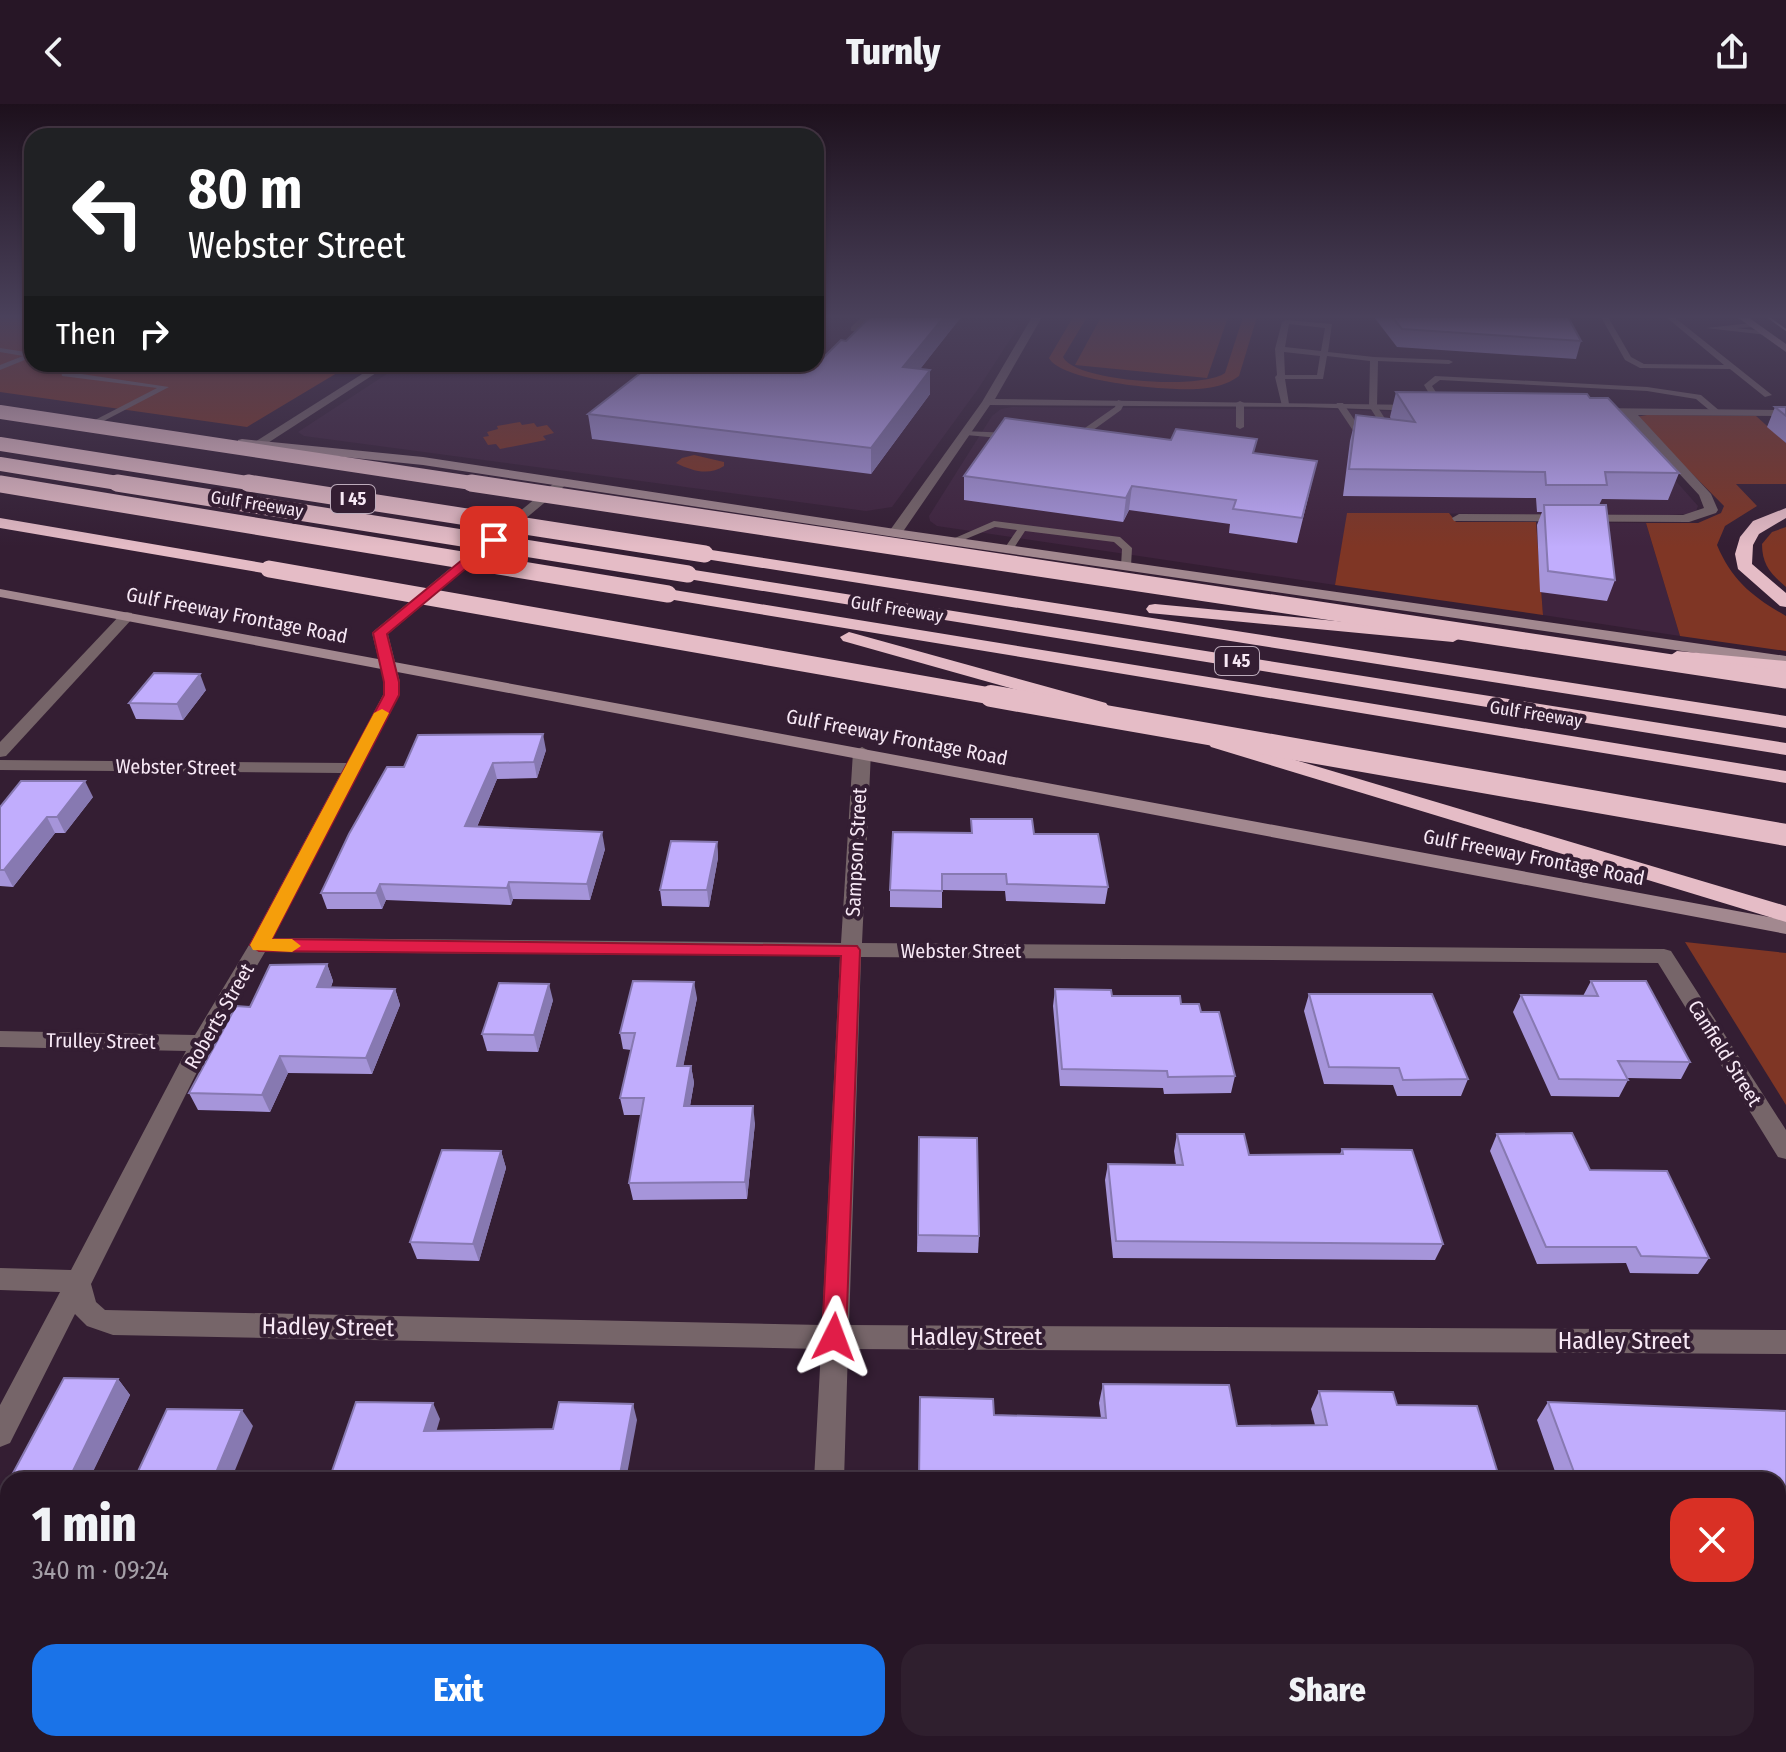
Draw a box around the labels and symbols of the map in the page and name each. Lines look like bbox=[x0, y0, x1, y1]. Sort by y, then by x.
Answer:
road number: I 45 bbox=[331, 485, 375, 513]
street label: Gulf Freeway bbox=[209, 486, 305, 522]
pin bbox=[460, 506, 528, 574]
street label: Gulf Freeway Frontage Road bbox=[124, 582, 350, 648]
street label: Gulf Freeway bbox=[849, 591, 945, 627]
road number: I 45 bbox=[1215, 647, 1259, 675]
street label: Gulf Freeway bbox=[1488, 696, 1584, 732]
street label: Gulf Freeway Frontage Road bbox=[784, 704, 1010, 770]
street label: Webster Street bbox=[115, 754, 237, 780]
street label: Sampson Street bbox=[841, 786, 871, 917]
street label: Gulf Freeway Frontage Road bbox=[1421, 824, 1647, 890]
street label: Webster Street bbox=[901, 939, 1022, 963]
street label: Roberts Street bbox=[179, 959, 259, 1073]
street label: Canfield Street bbox=[1683, 996, 1767, 1111]
street label: Trulley Street bbox=[46, 1028, 156, 1054]
position arrow bbox=[792, 1295, 876, 1379]
street label: Hadley Street bbox=[262, 1312, 395, 1342]
street label: Hadley Street bbox=[910, 1323, 1042, 1351]
street label: Hadley Street bbox=[1558, 1327, 1690, 1355]

